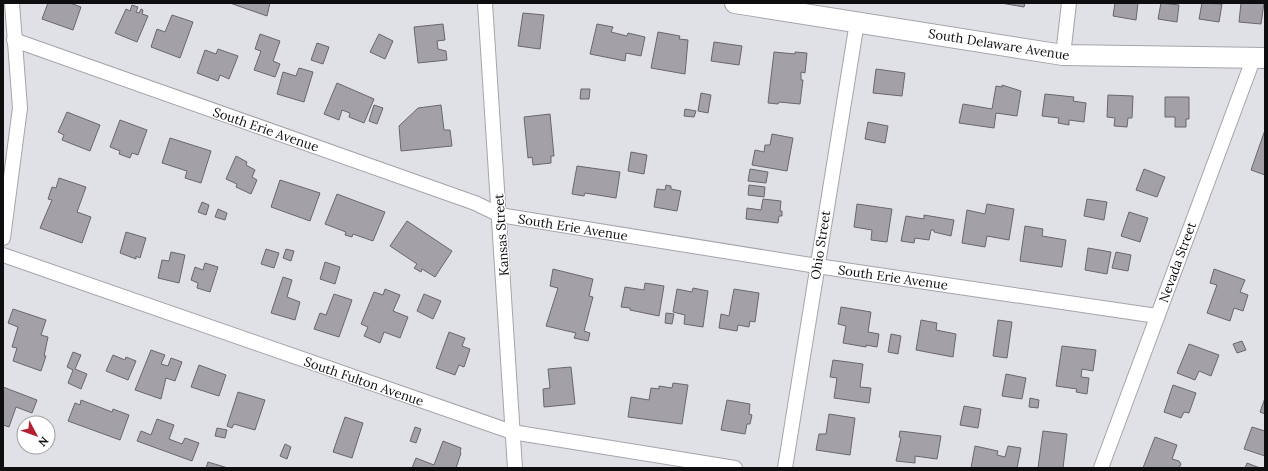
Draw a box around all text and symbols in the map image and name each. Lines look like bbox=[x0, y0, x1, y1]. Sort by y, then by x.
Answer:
street label: South Delaware Avenue bbox=[927, 25, 1071, 64]
street label: South Erie Avenue bbox=[211, 103, 321, 156]
street label: Kansas Street bbox=[490, 193, 513, 277]
street label: Ohio Street bbox=[807, 209, 834, 281]
street label: South Erie Avenue bbox=[517, 210, 629, 245]
street label: Nevada Street bbox=[1155, 219, 1200, 305]
street label: South Erie Avenue bbox=[837, 261, 949, 294]
street label: South Fulton Avenue bbox=[302, 353, 426, 410]
north arrow bbox=[16, 415, 56, 455]
text: N bbox=[35, 434, 52, 450]

